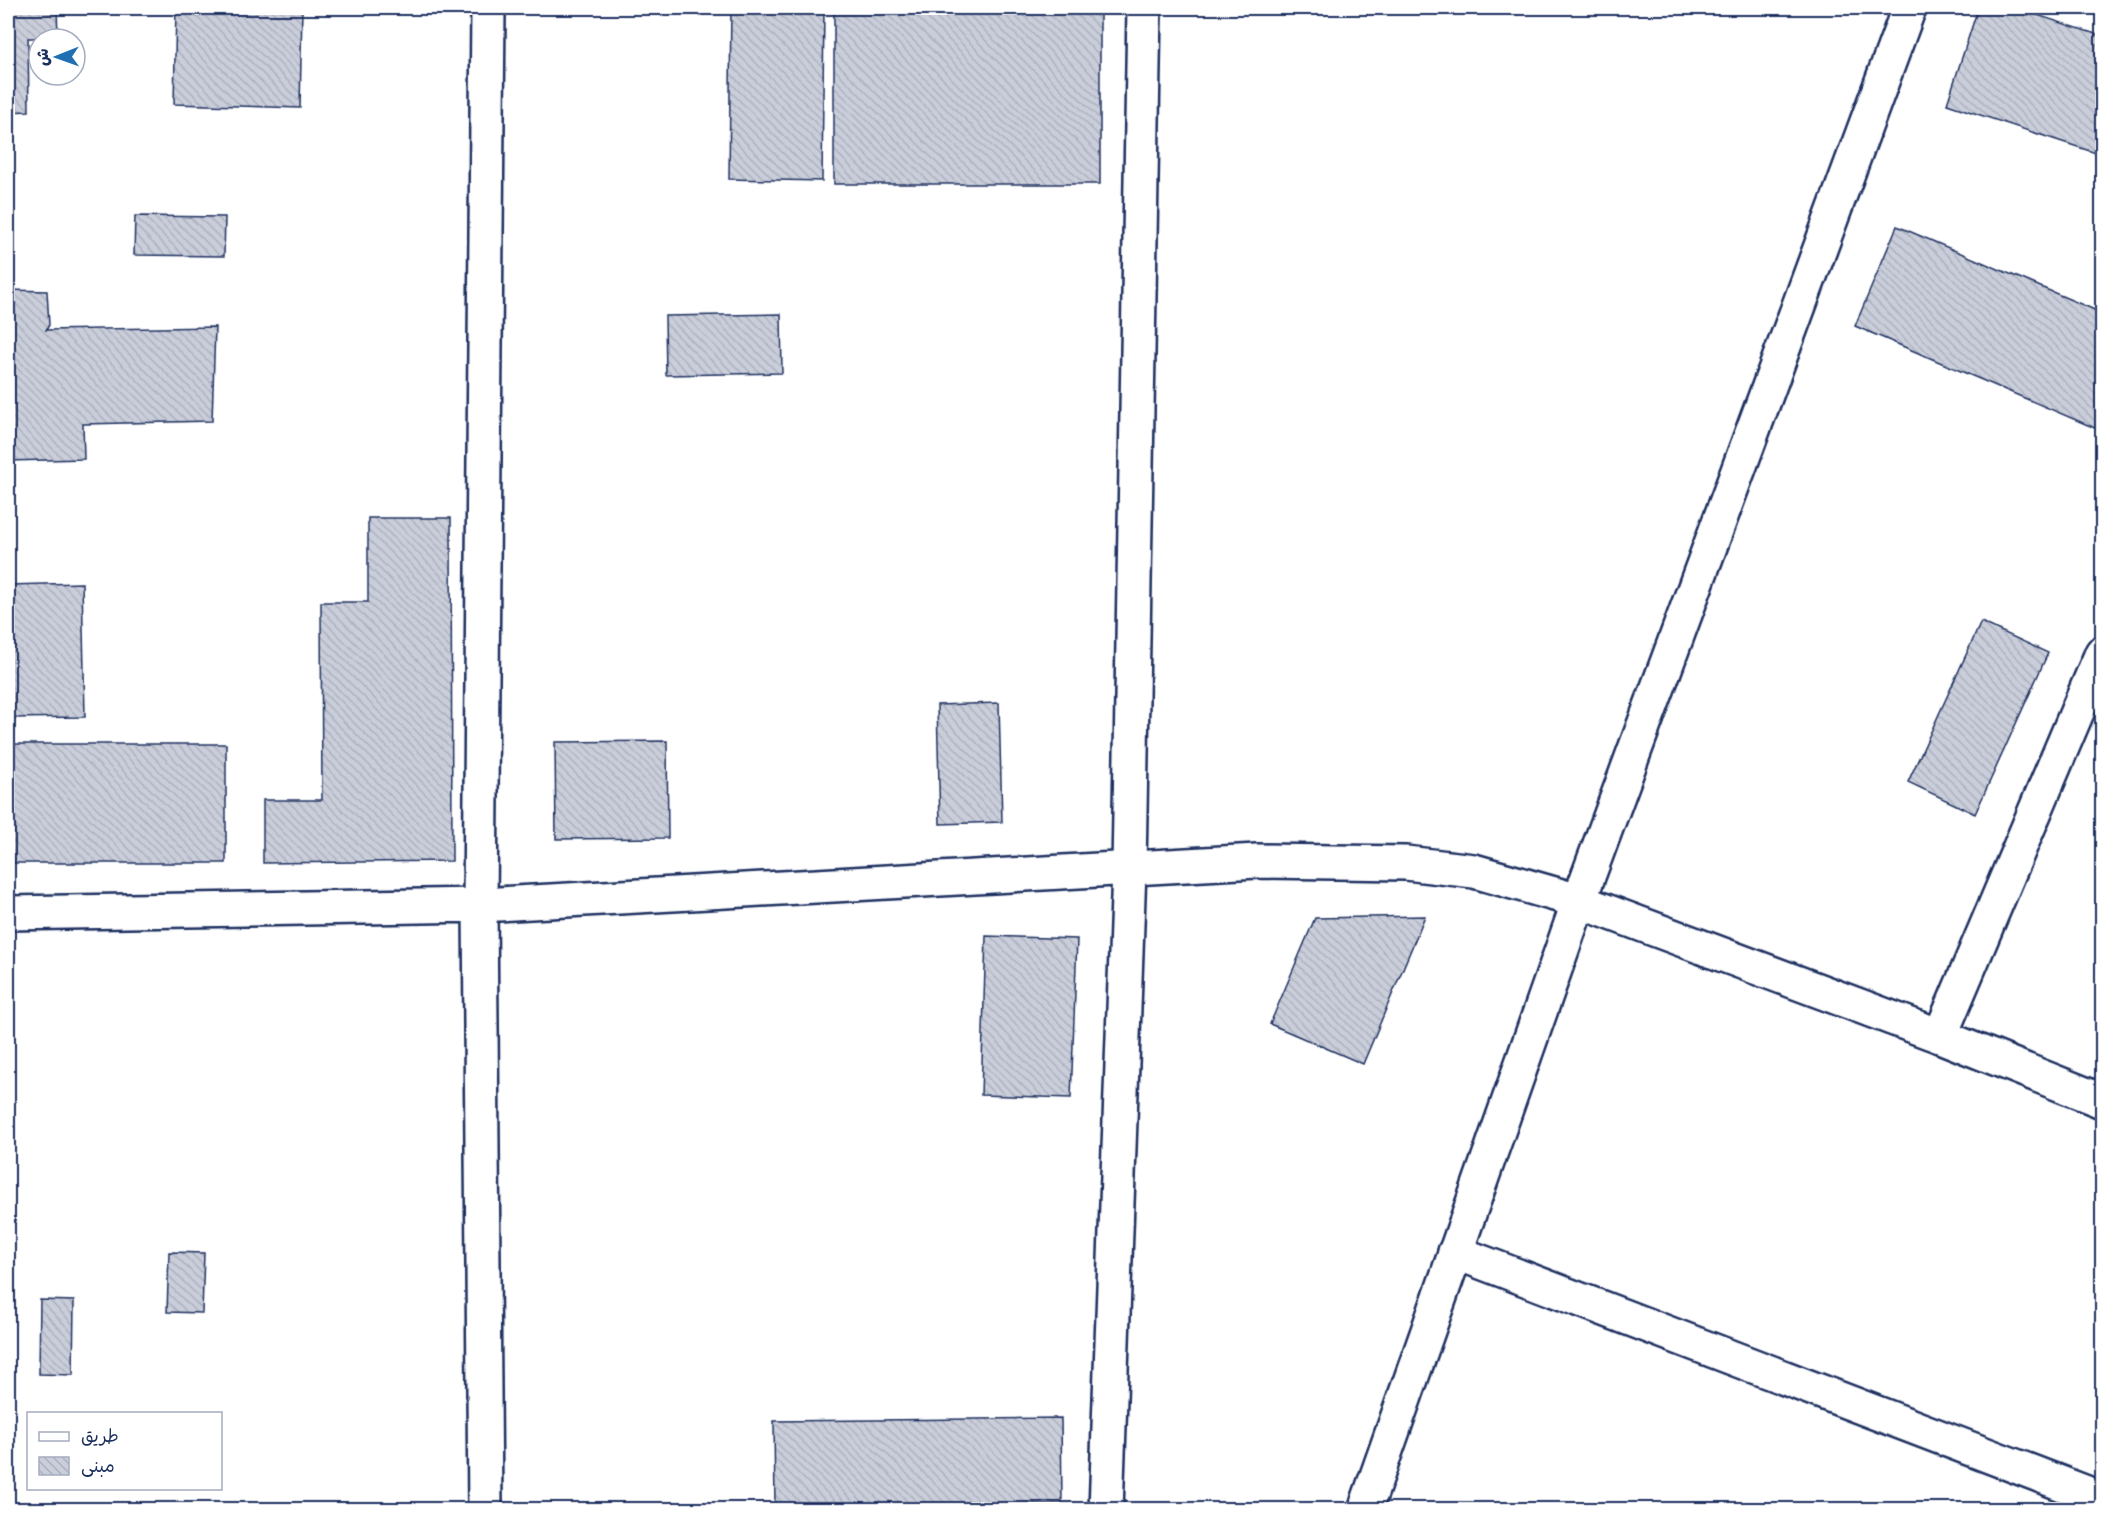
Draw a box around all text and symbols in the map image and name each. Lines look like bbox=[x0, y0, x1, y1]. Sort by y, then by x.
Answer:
north arrow bbox=[27, 27, 87, 87]
text: ش bbox=[33, 48, 56, 66]
legend bbox=[27, 1412, 222, 1490]
text: طريق bbox=[81, 1426, 119, 1451]
text: مبنى bbox=[81, 1456, 115, 1481]

